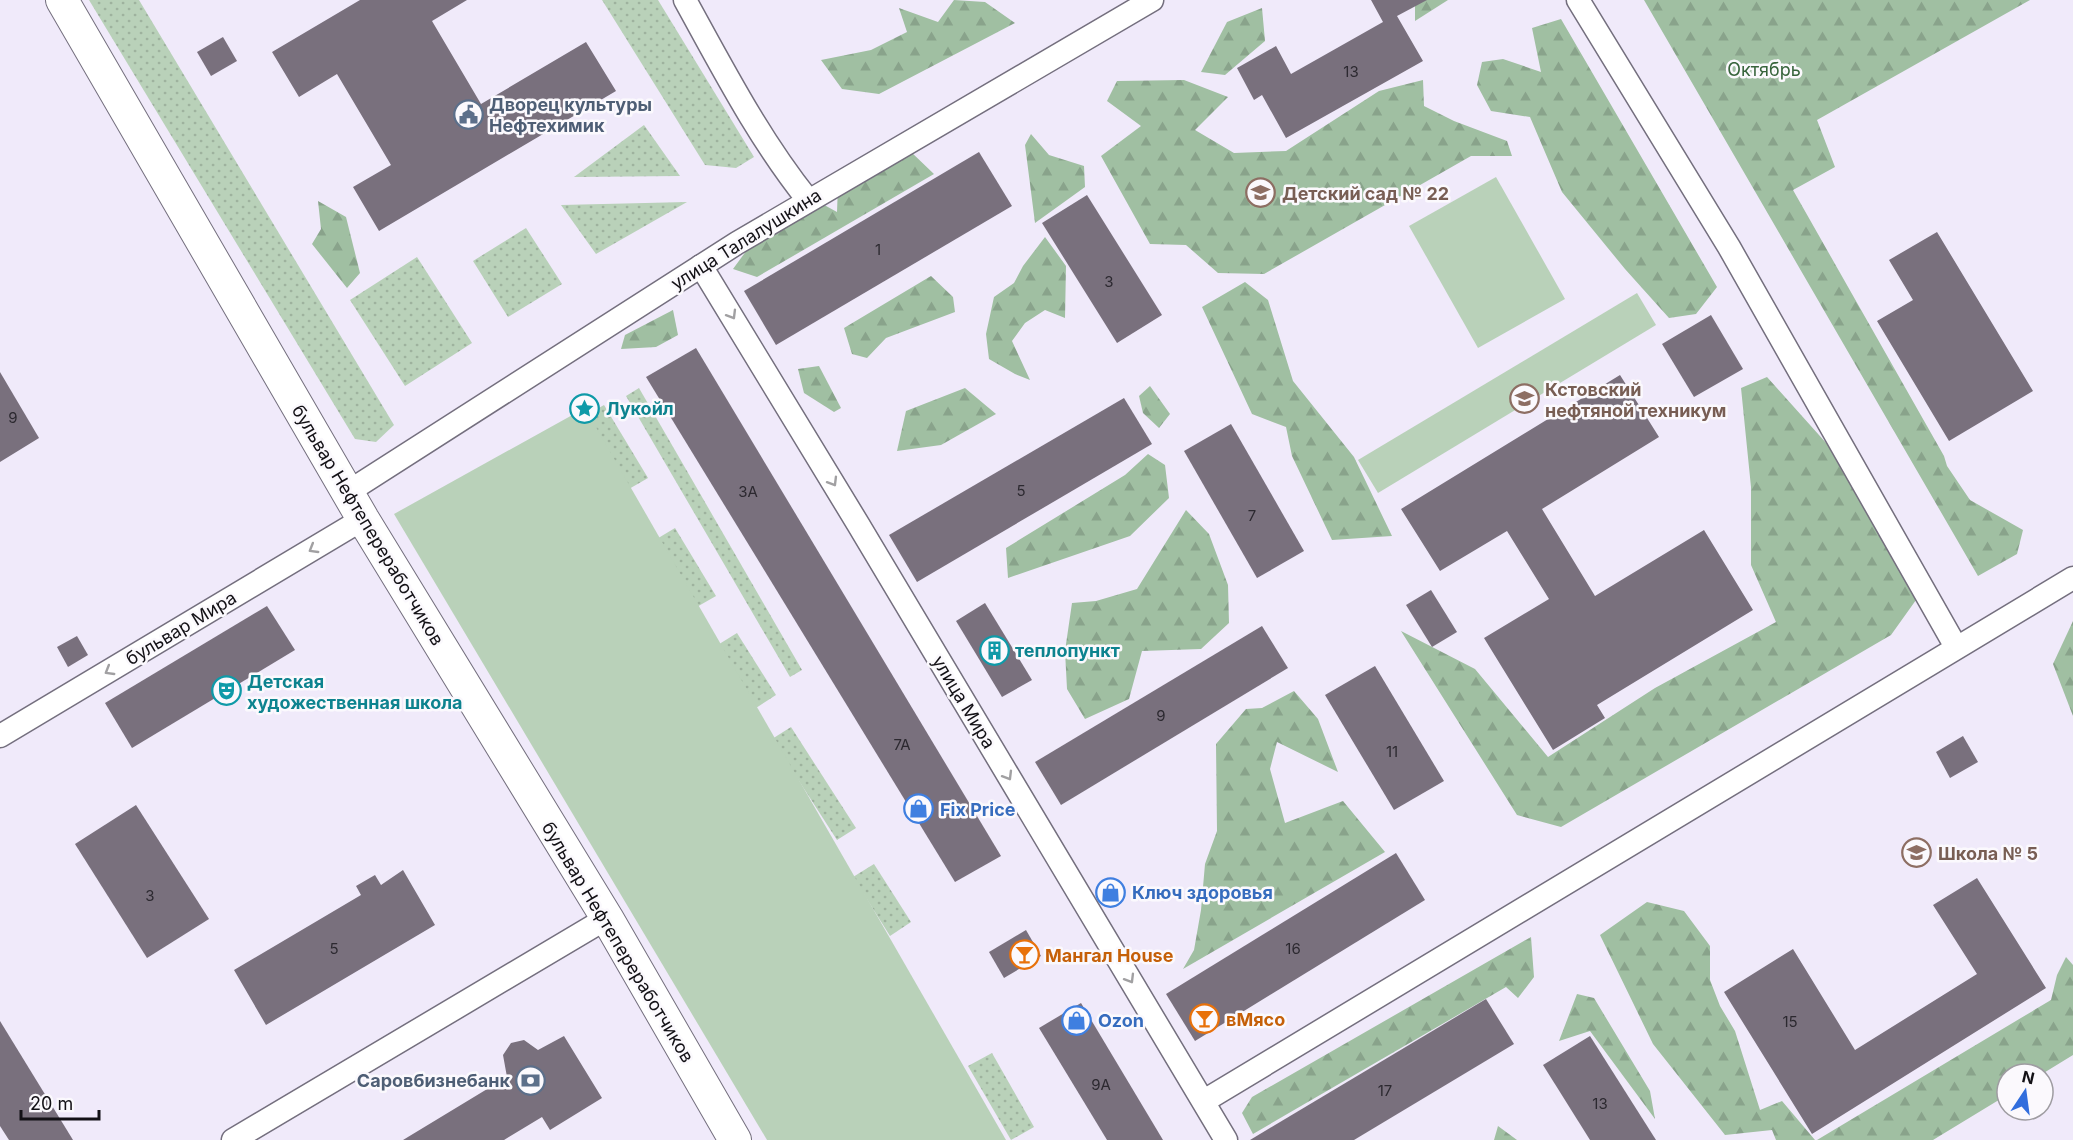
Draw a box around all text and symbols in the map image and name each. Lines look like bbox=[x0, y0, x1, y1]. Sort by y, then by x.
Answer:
park label: Октябрь bbox=[1727, 59, 1801, 80]
house number: 13 bbox=[1343, 62, 1359, 81]
place label: Дворец культуры Нефтехимик bbox=[489, 94, 652, 136]
public building icon: Дворец культуры Нефтехимик bbox=[452, 98, 484, 130]
school or university icon: Детский сад № 22 bbox=[1245, 177, 1277, 209]
place label: Детский сад № 22 bbox=[1282, 183, 1449, 204]
street label: улица Талалушкина bbox=[667, 184, 825, 294]
house number: 1 bbox=[875, 240, 881, 259]
house number: 3 bbox=[1104, 272, 1114, 291]
one-way arrow bbox=[724, 309, 736, 319]
place label: Кстовский нефтяной техникум bbox=[1545, 379, 1726, 421]
school or university icon: Кстовский нефтяной техникум bbox=[1508, 383, 1540, 415]
place icon: Лукойл bbox=[569, 392, 601, 424]
place label: Лукойл bbox=[606, 398, 674, 419]
street label: бульвар Нефтепереработчиков bbox=[288, 401, 448, 649]
house number: 9 bbox=[8, 408, 18, 427]
one-way arrow bbox=[825, 476, 837, 486]
house number: 5 bbox=[1016, 481, 1026, 500]
house number: 3А bbox=[738, 482, 758, 501]
house number: 7 bbox=[1248, 506, 1256, 525]
one-way arrow bbox=[308, 542, 319, 554]
street label: бульвар Мира bbox=[122, 587, 240, 669]
building icon: теплопункт bbox=[978, 634, 1010, 666]
place label: теплопункт bbox=[1015, 640, 1120, 661]
street label: улица Мира bbox=[928, 652, 1000, 752]
one-way arrow bbox=[105, 664, 115, 675]
place label: Детская художественная школа bbox=[247, 671, 463, 713]
theatre icon: Детская художественная школа bbox=[210, 675, 242, 707]
house number: 9 bbox=[1156, 706, 1166, 725]
house number: 7А bbox=[893, 735, 911, 754]
house number: 11 bbox=[1386, 742, 1398, 761]
one-way arrow bbox=[1001, 770, 1013, 780]
shop icon: Fix Price bbox=[903, 793, 935, 825]
place label: Fix Price bbox=[940, 799, 1016, 820]
street label: бульвар Нефтепереработчиков bbox=[538, 818, 698, 1066]
school or university icon: Школа № 5 bbox=[1901, 837, 1933, 869]
place label: Школа № 5 bbox=[1938, 843, 2038, 864]
shop icon: Ключ здоровья bbox=[1095, 876, 1127, 908]
place label: Ключ здоровья bbox=[1132, 882, 1273, 903]
house number: 3 bbox=[145, 886, 155, 905]
house number: 5 bbox=[329, 939, 339, 958]
bar icon: Мангал House bbox=[1008, 939, 1040, 971]
house number: 16 bbox=[1285, 939, 1301, 958]
place label: Мангал House bbox=[1045, 945, 1174, 966]
one-way arrow bbox=[1123, 973, 1135, 983]
bar icon: вМясо bbox=[1189, 1003, 1221, 1035]
shop icon: Ozon bbox=[1061, 1004, 1093, 1036]
place label: вМясо bbox=[1226, 1009, 1285, 1030]
place label: Ozon bbox=[1098, 1010, 1144, 1031]
house number: 15 bbox=[1782, 1012, 1798, 1031]
north arrow bbox=[1995, 1062, 2055, 1122]
bank icon: Саровбизнебанк bbox=[515, 1064, 547, 1096]
text: N bbox=[2020, 1066, 2037, 1089]
place label: Саровбизнебанк bbox=[357, 1070, 510, 1091]
house number: 9А bbox=[1091, 1075, 1111, 1094]
house number: 17 bbox=[1378, 1081, 1392, 1100]
scale bar bbox=[21, 1083, 99, 1121]
text: 20 m bbox=[30, 1093, 73, 1114]
house number: 13 bbox=[1592, 1094, 1608, 1113]

